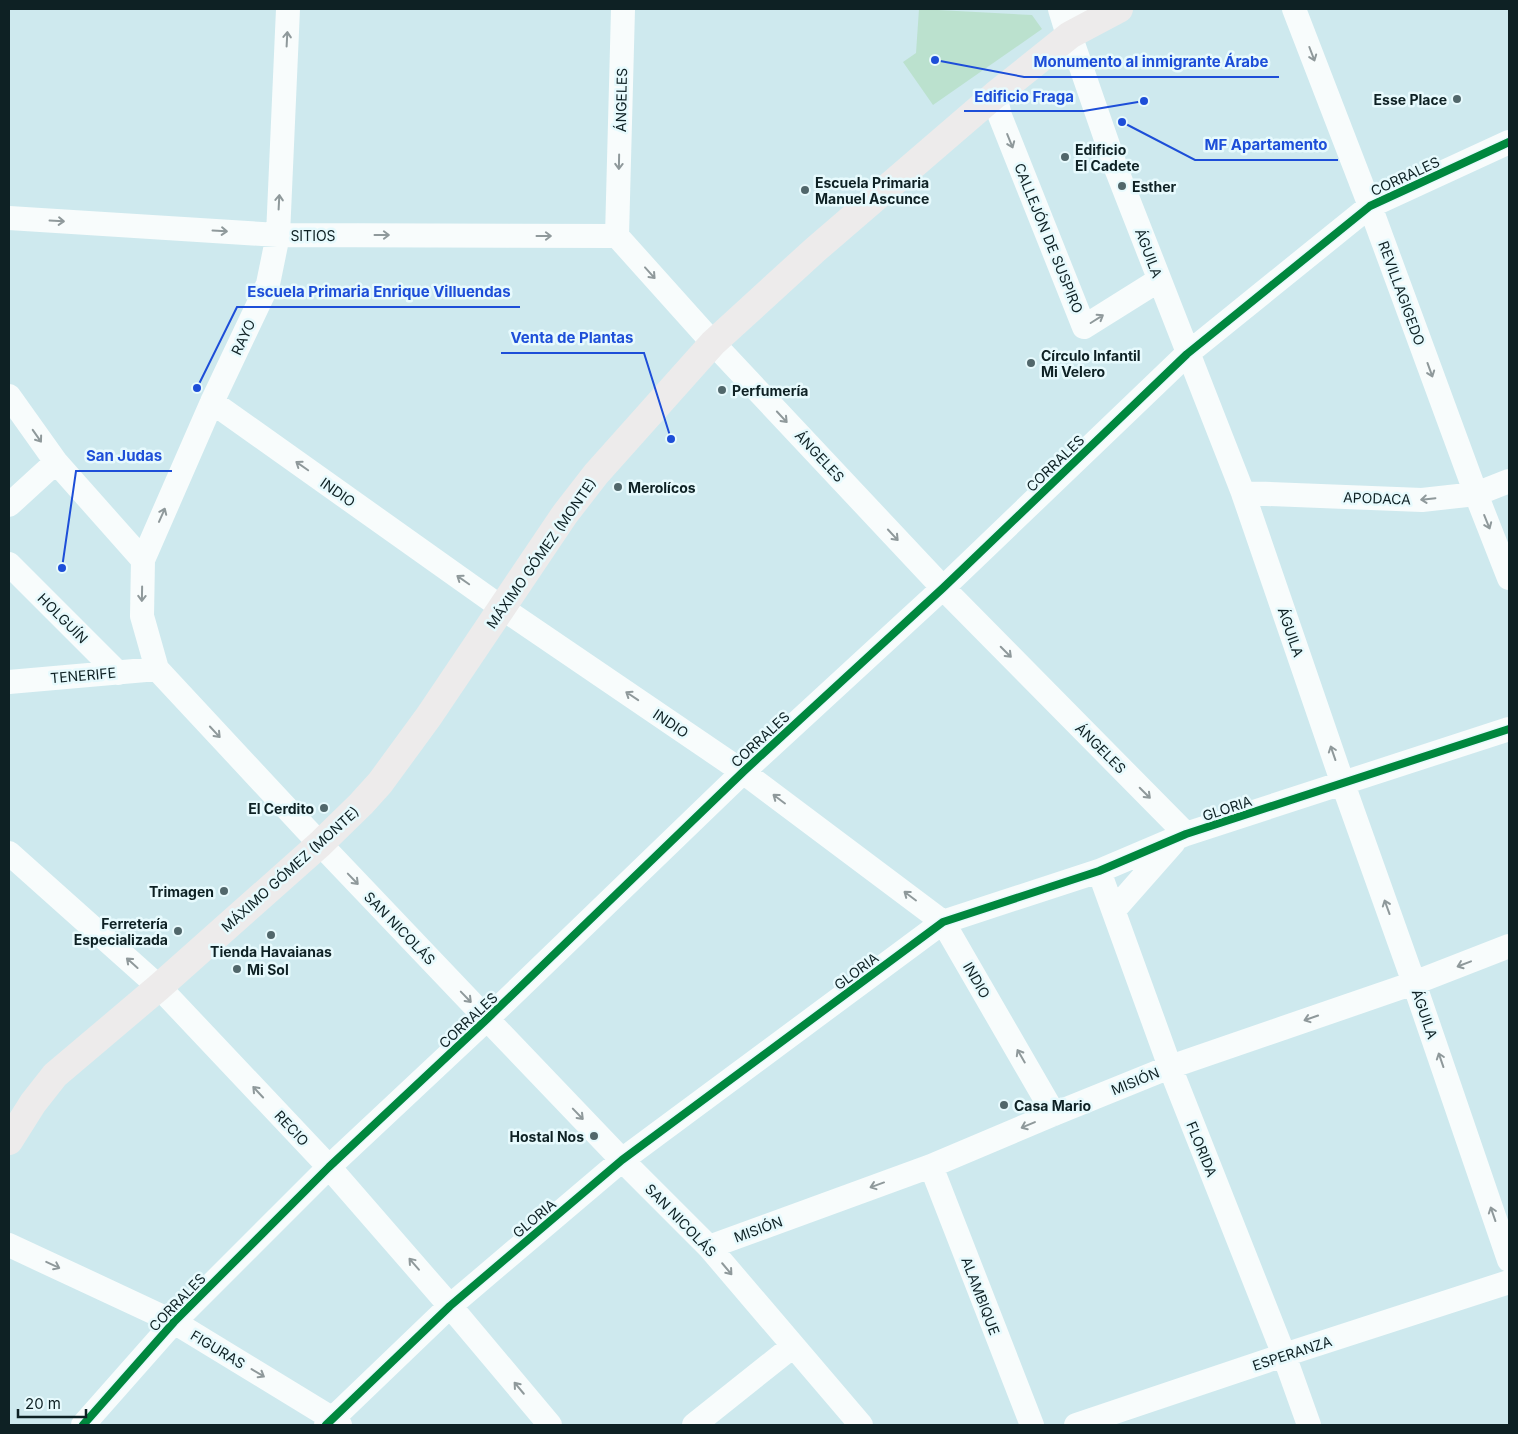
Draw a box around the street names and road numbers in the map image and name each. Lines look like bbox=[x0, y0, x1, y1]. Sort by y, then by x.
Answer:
street label: ÁNGELES bbox=[612, 68, 630, 132]
street label: CORRALES bbox=[1368, 153, 1442, 199]
street label: CALLEJÓN DE SUSPIRO bbox=[1011, 161, 1087, 315]
street label: ÁGUILA bbox=[1132, 226, 1166, 280]
street label: SITIOS bbox=[290, 227, 336, 244]
street label: REVILLAGIGEDO bbox=[1375, 239, 1429, 347]
street label: RAYO bbox=[227, 316, 259, 358]
street label: ÁNGELES bbox=[792, 427, 848, 485]
street label: CORRALES bbox=[1023, 431, 1088, 495]
street label: INDIO bbox=[317, 474, 359, 510]
street label: MÁXIMO GÓMEZ (MONTE) bbox=[483, 475, 599, 631]
street label: APODACA bbox=[1343, 488, 1411, 508]
street label: HOLGUÍN bbox=[34, 589, 92, 647]
street label: ÁGUILA bbox=[1275, 605, 1308, 659]
street label: TENERIFE bbox=[49, 664, 117, 686]
street label: INDIO bbox=[650, 705, 692, 741]
street label: CORRALES bbox=[727, 708, 793, 770]
street label: ÁNGELES bbox=[1072, 719, 1130, 777]
street label: GLORIA bbox=[1200, 792, 1254, 824]
street label: MÁXIMO GÓMEZ (MONTE) bbox=[218, 803, 362, 935]
street label: SAN NICOLÁS bbox=[361, 888, 439, 968]
street label: GLORIA bbox=[830, 949, 882, 993]
street label: INDIO bbox=[960, 959, 994, 1001]
street label: ÁGUILA bbox=[1409, 987, 1442, 1041]
street label: CORRALES bbox=[435, 989, 501, 1051]
street label: MISIÓN bbox=[1108, 1064, 1162, 1098]
street label: RECIO bbox=[271, 1107, 313, 1149]
street label: FLORIDA bbox=[1183, 1119, 1221, 1180]
street label: SAN NICOLÁS bbox=[642, 1180, 720, 1260]
street label: GLORIA bbox=[509, 1195, 559, 1241]
street label: MISIÓN bbox=[731, 1212, 785, 1246]
street label: ALAMBIQUE bbox=[958, 1255, 1004, 1337]
street label: CORRALES bbox=[145, 1269, 209, 1334]
street label: FIGURAS bbox=[188, 1326, 248, 1372]
street label: ESPERANZA bbox=[1250, 1332, 1334, 1374]

